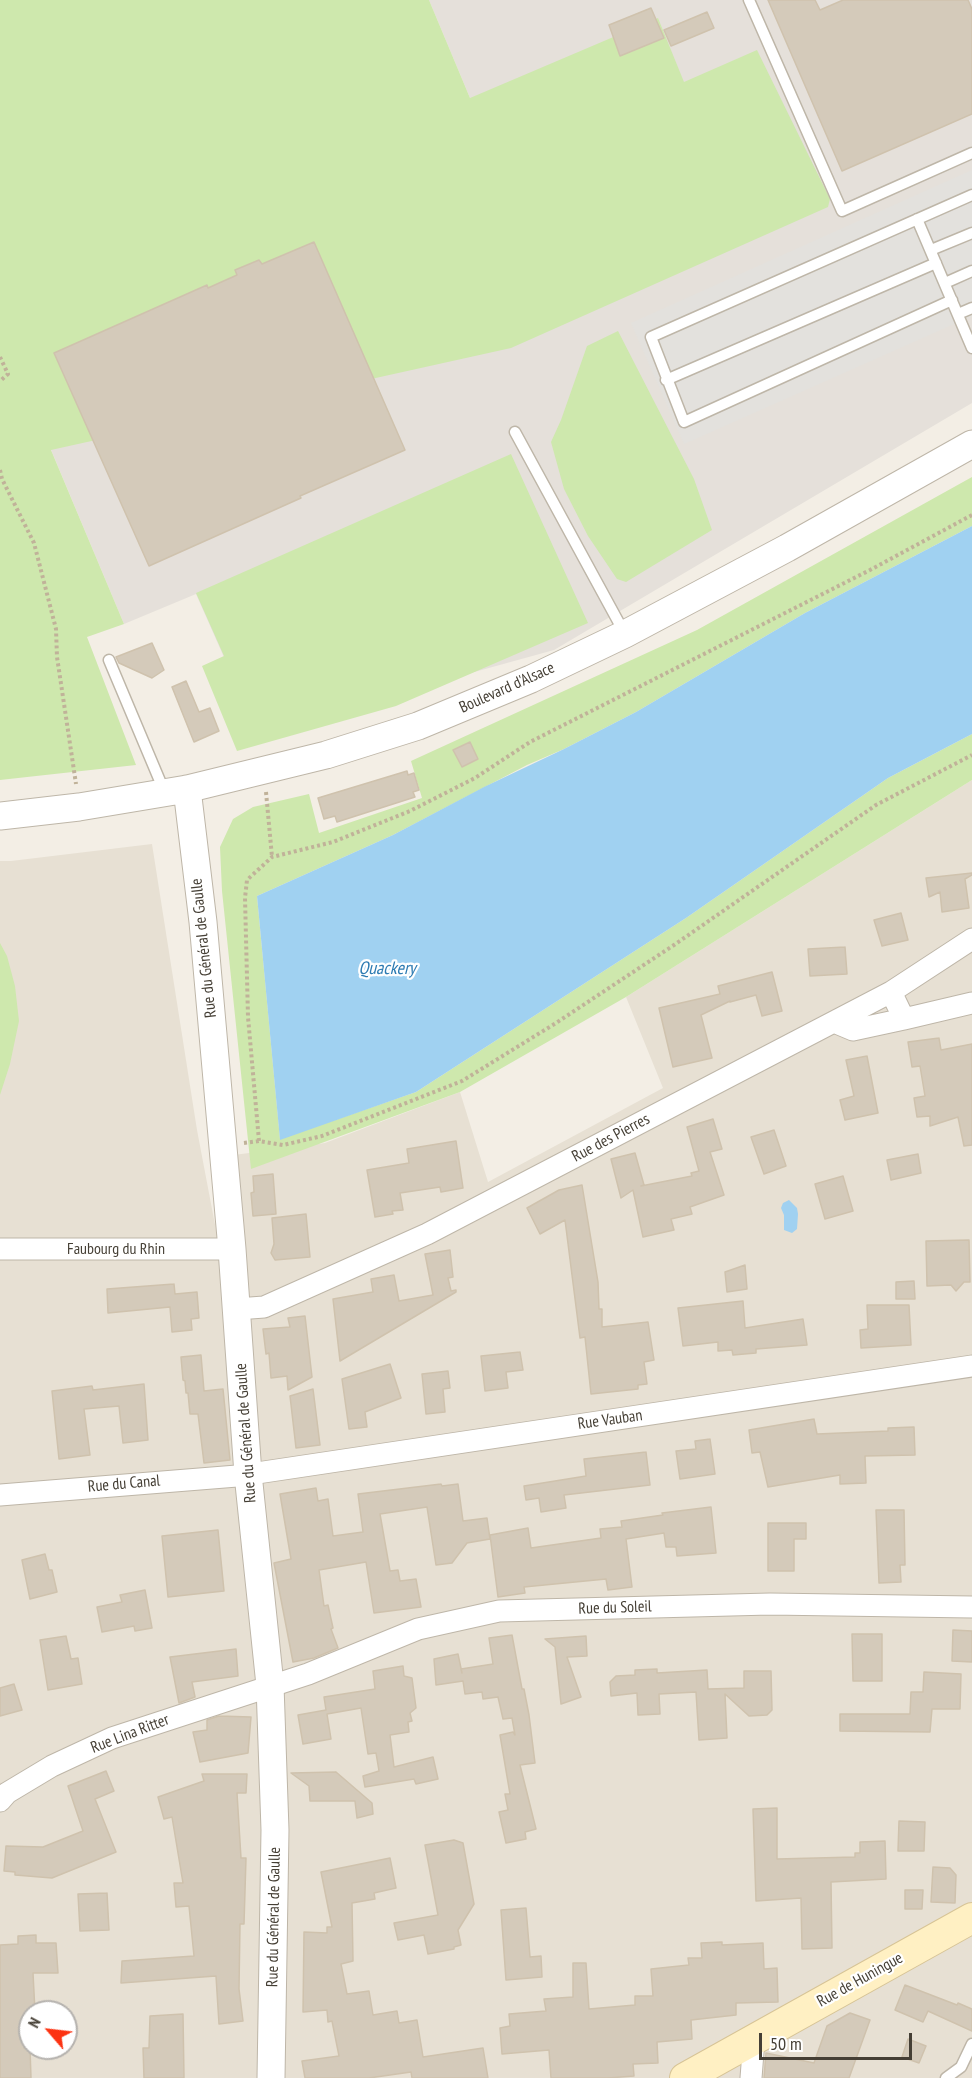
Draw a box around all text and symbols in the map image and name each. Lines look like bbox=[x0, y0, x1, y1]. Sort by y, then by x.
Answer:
street label: Boulevard d'Alsace bbox=[456, 658, 558, 718]
street label: Rue du Général de Gaulle bbox=[187, 877, 221, 1019]
water label: Quackery bbox=[358, 958, 416, 980]
street label: Rue des Pierres bbox=[569, 1110, 653, 1166]
street label: Faubourg du Rhin bbox=[67, 1239, 165, 1259]
street label: Rue du Général de Gaulle bbox=[232, 1362, 260, 1504]
street label: Rue Vauban bbox=[576, 1406, 644, 1434]
street label: Rue du Canal bbox=[87, 1471, 161, 1497]
street label: Rue du Soleil bbox=[578, 1597, 652, 1619]
street label: Rue Lina Ritter bbox=[88, 1710, 172, 1758]
street label: Rue du Général de Gaulle bbox=[263, 1847, 285, 1987]
street label: Rue de Huningue bbox=[814, 1949, 906, 2011]
north arrow bbox=[18, 2000, 78, 2060]
text: N bbox=[23, 2014, 45, 2031]
scale bar bbox=[762, 2021, 915, 2059]
text: 50 m bbox=[770, 2032, 802, 2055]

